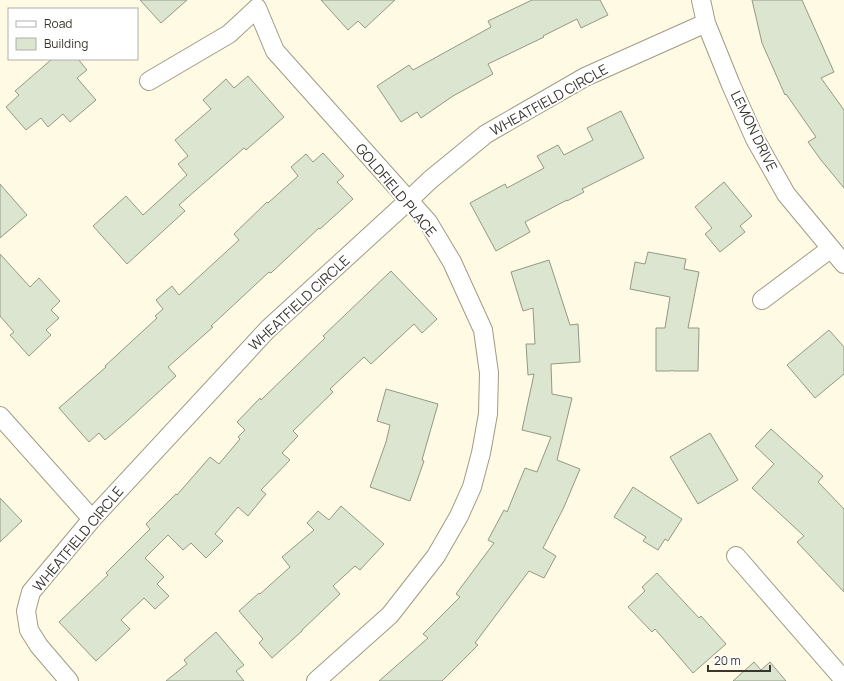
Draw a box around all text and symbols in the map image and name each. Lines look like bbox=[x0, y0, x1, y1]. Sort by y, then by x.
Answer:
legend bbox=[8, 8, 138, 60]
text: Road bbox=[44, 15, 72, 32]
text: Building bbox=[44, 35, 88, 52]
street label: WHEATFIELD CIRCLE bbox=[487, 59, 611, 140]
street label: LEMON DRIVE bbox=[727, 87, 782, 174]
street label: GOLDFIELD PLACE bbox=[352, 139, 441, 240]
street label: WHEATFIELD CIRCLE bbox=[244, 251, 353, 355]
street label: WHEATFIELD CIRCLE bbox=[28, 482, 127, 595]
scale bar bbox=[708, 647, 770, 673]
text: 20 m bbox=[714, 652, 741, 669]

